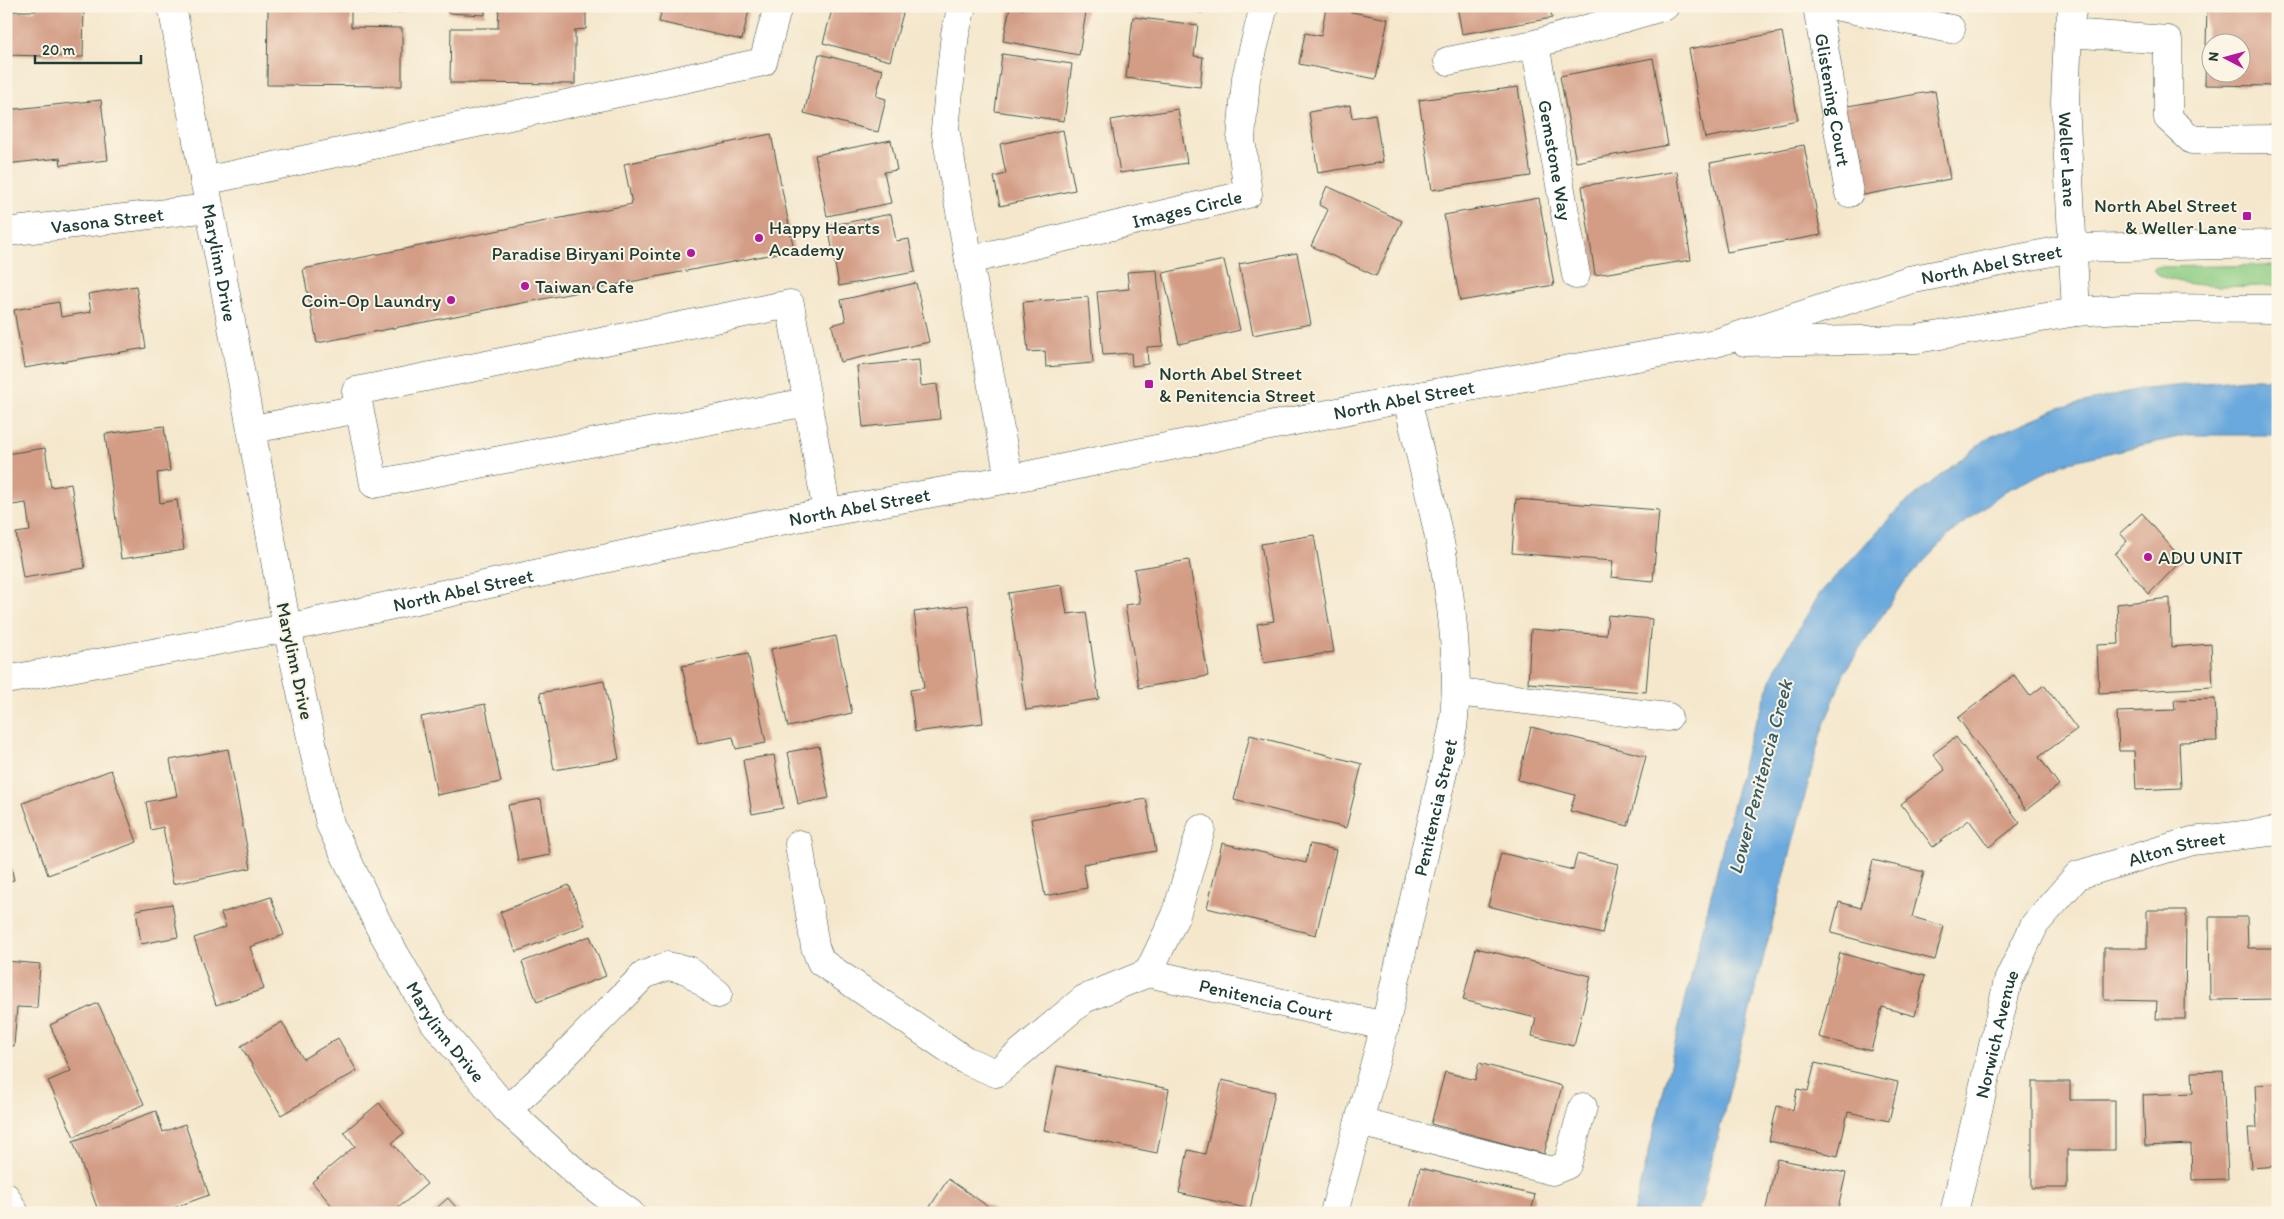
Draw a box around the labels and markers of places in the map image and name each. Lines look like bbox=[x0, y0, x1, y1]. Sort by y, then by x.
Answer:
place label: North Abel Street & Weller Lane bbox=[2094, 194, 2237, 239]
marker: North Abel Street & Weller Lane bbox=[2241, 210, 2253, 222]
place label: Happy Hearts Academy bbox=[769, 216, 880, 261]
marker: Happy Hearts Academy bbox=[753, 232, 765, 244]
place label: Paradise Biryani Pointe bbox=[491, 242, 681, 265]
marker: Paradise Biryani Pointe bbox=[685, 247, 697, 259]
place label: Taiwan Cafe bbox=[535, 275, 634, 298]
marker: Taiwan Cafe bbox=[519, 280, 531, 292]
place label: Coin-Op Laundry bbox=[301, 289, 441, 312]
marker: Coin-Op Laundry bbox=[445, 294, 457, 306]
place label: North Abel Street & Penitencia Street bbox=[1159, 362, 1316, 407]
marker: North Abel Street & Penitencia Street bbox=[1143, 378, 1155, 390]
place label: ADU UNIT bbox=[2158, 546, 2243, 569]
marker: ADU UNIT bbox=[2142, 551, 2154, 563]

